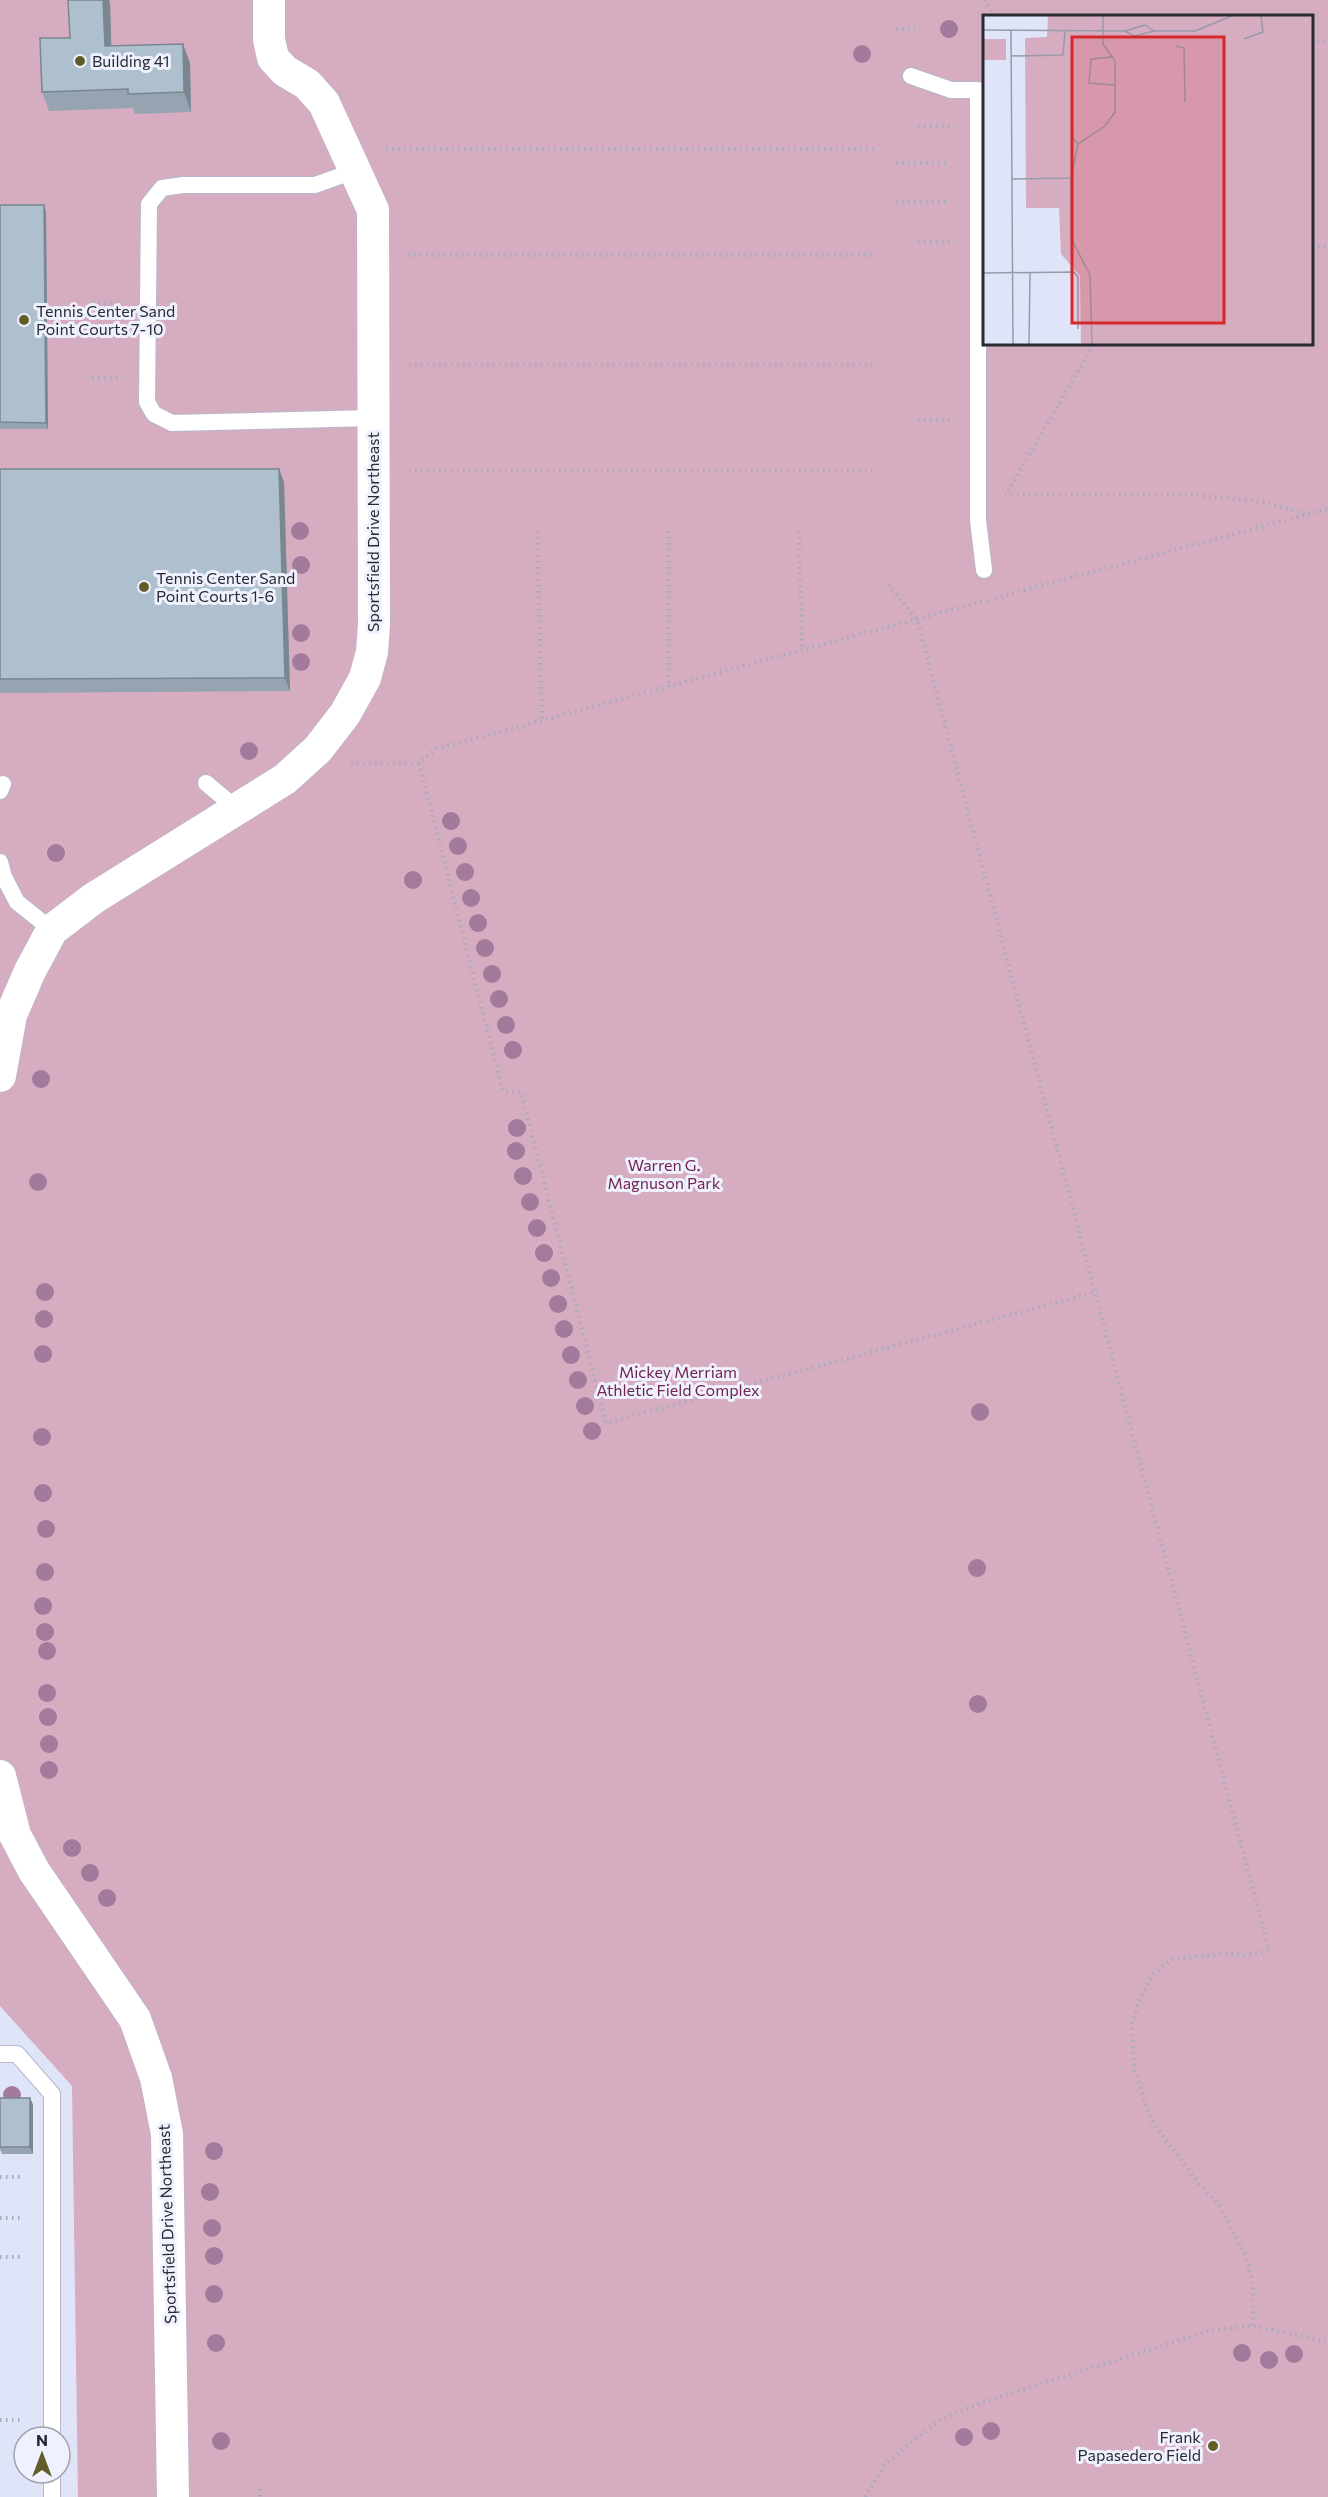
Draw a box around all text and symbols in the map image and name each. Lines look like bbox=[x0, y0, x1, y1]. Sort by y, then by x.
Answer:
inset map bbox=[983, 15, 1313, 345]
place label: Building 41 bbox=[92, 51, 170, 70]
marker: Building 41 bbox=[73, 54, 87, 68]
place label: Tennis Center Sand Point Courts 7-10 bbox=[36, 301, 175, 338]
marker: Tennis Center Sand Point Courts 7-10 bbox=[17, 313, 31, 327]
street label: Sportsfield Drive Northeast bbox=[363, 432, 382, 632]
place label: Tennis Center Sand Point Courts 1-6 bbox=[156, 568, 295, 605]
marker: Tennis Center Sand Point Courts 1-6 bbox=[137, 580, 151, 594]
park label: Warren G. Magnuson Park bbox=[608, 1155, 721, 1192]
park label: Mickey Merriam Athletic Field Complex bbox=[596, 1362, 760, 1399]
street label: Sportsfield Drive Northeast bbox=[154, 2123, 179, 2324]
north arrow bbox=[12, 2425, 72, 2485]
place label: Frank Papasedero Field bbox=[1078, 2427, 1201, 2464]
text: N bbox=[36, 2430, 48, 2449]
marker: Frank Papasedero Field bbox=[1206, 2439, 1220, 2453]

